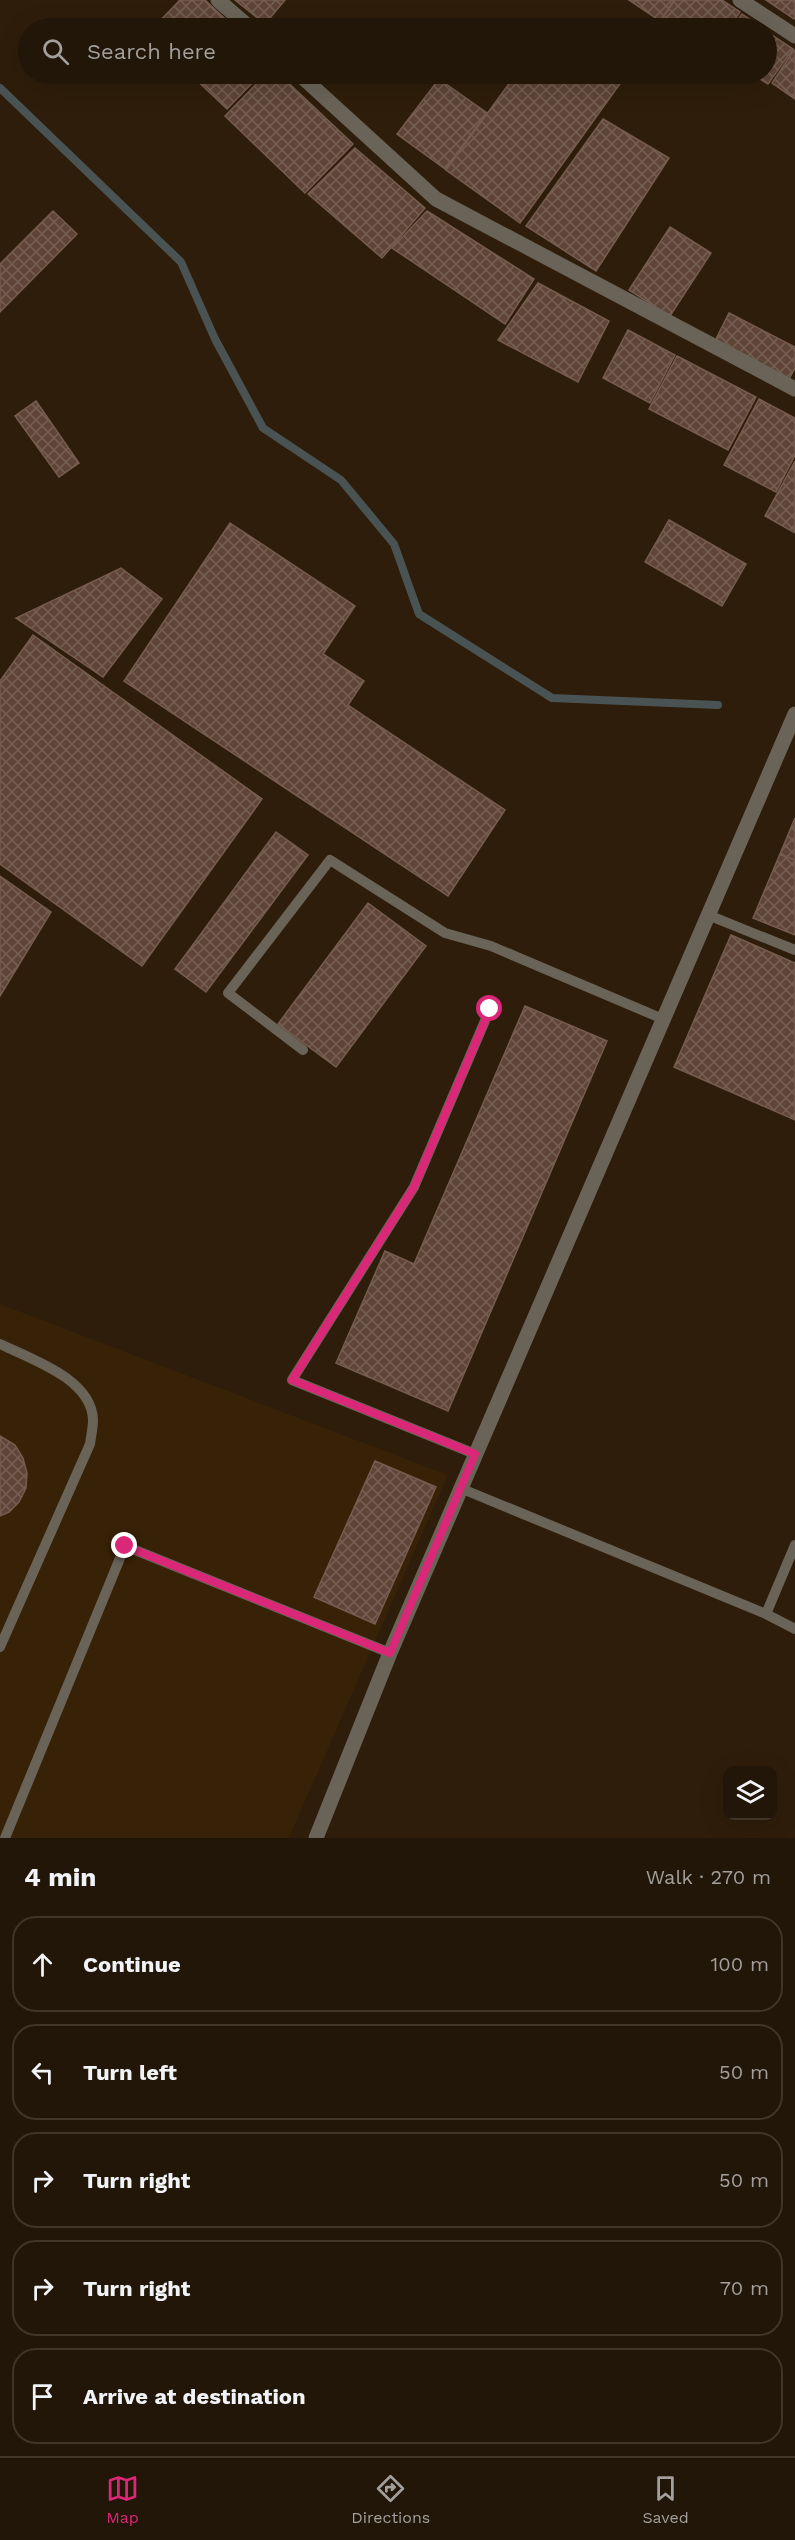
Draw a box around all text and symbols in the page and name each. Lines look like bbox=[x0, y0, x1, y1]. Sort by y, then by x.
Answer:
search box bbox=[18, 18, 777, 84]
icon: search bbox=[39, 35, 72, 68]
text: Search here bbox=[87, 39, 216, 64]
route start bbox=[476, 995, 502, 1021]
route end bbox=[111, 1532, 137, 1558]
map controls bbox=[723, 1766, 777, 1820]
button: layers bbox=[723, 1766, 777, 1820]
text: 4 min bbox=[24, 1862, 96, 1892]
text: Walk · 270 m bbox=[646, 1865, 771, 1889]
icon: ahead bbox=[26, 1948, 59, 1981]
text: Continue bbox=[83, 1952, 181, 1977]
text: 100 m bbox=[710, 1952, 769, 1976]
icon: left bbox=[26, 2056, 59, 2089]
text: Turn left bbox=[83, 2060, 177, 2085]
text: 50 m bbox=[719, 2060, 769, 2084]
icon: right bbox=[26, 2164, 59, 2197]
text: Turn right bbox=[83, 2168, 190, 2193]
text: 50 m bbox=[719, 2168, 769, 2192]
icon: right bbox=[26, 2272, 59, 2305]
text: Turn right bbox=[83, 2276, 190, 2301]
text: 70 m bbox=[720, 2276, 769, 2300]
icon: arrive bbox=[26, 2380, 59, 2413]
text: Arrive at destination bbox=[83, 2384, 306, 2409]
tab: Map bbox=[106, 2472, 139, 2527]
tab: Directions bbox=[351, 2472, 430, 2527]
tab: Saved bbox=[642, 2472, 689, 2527]

